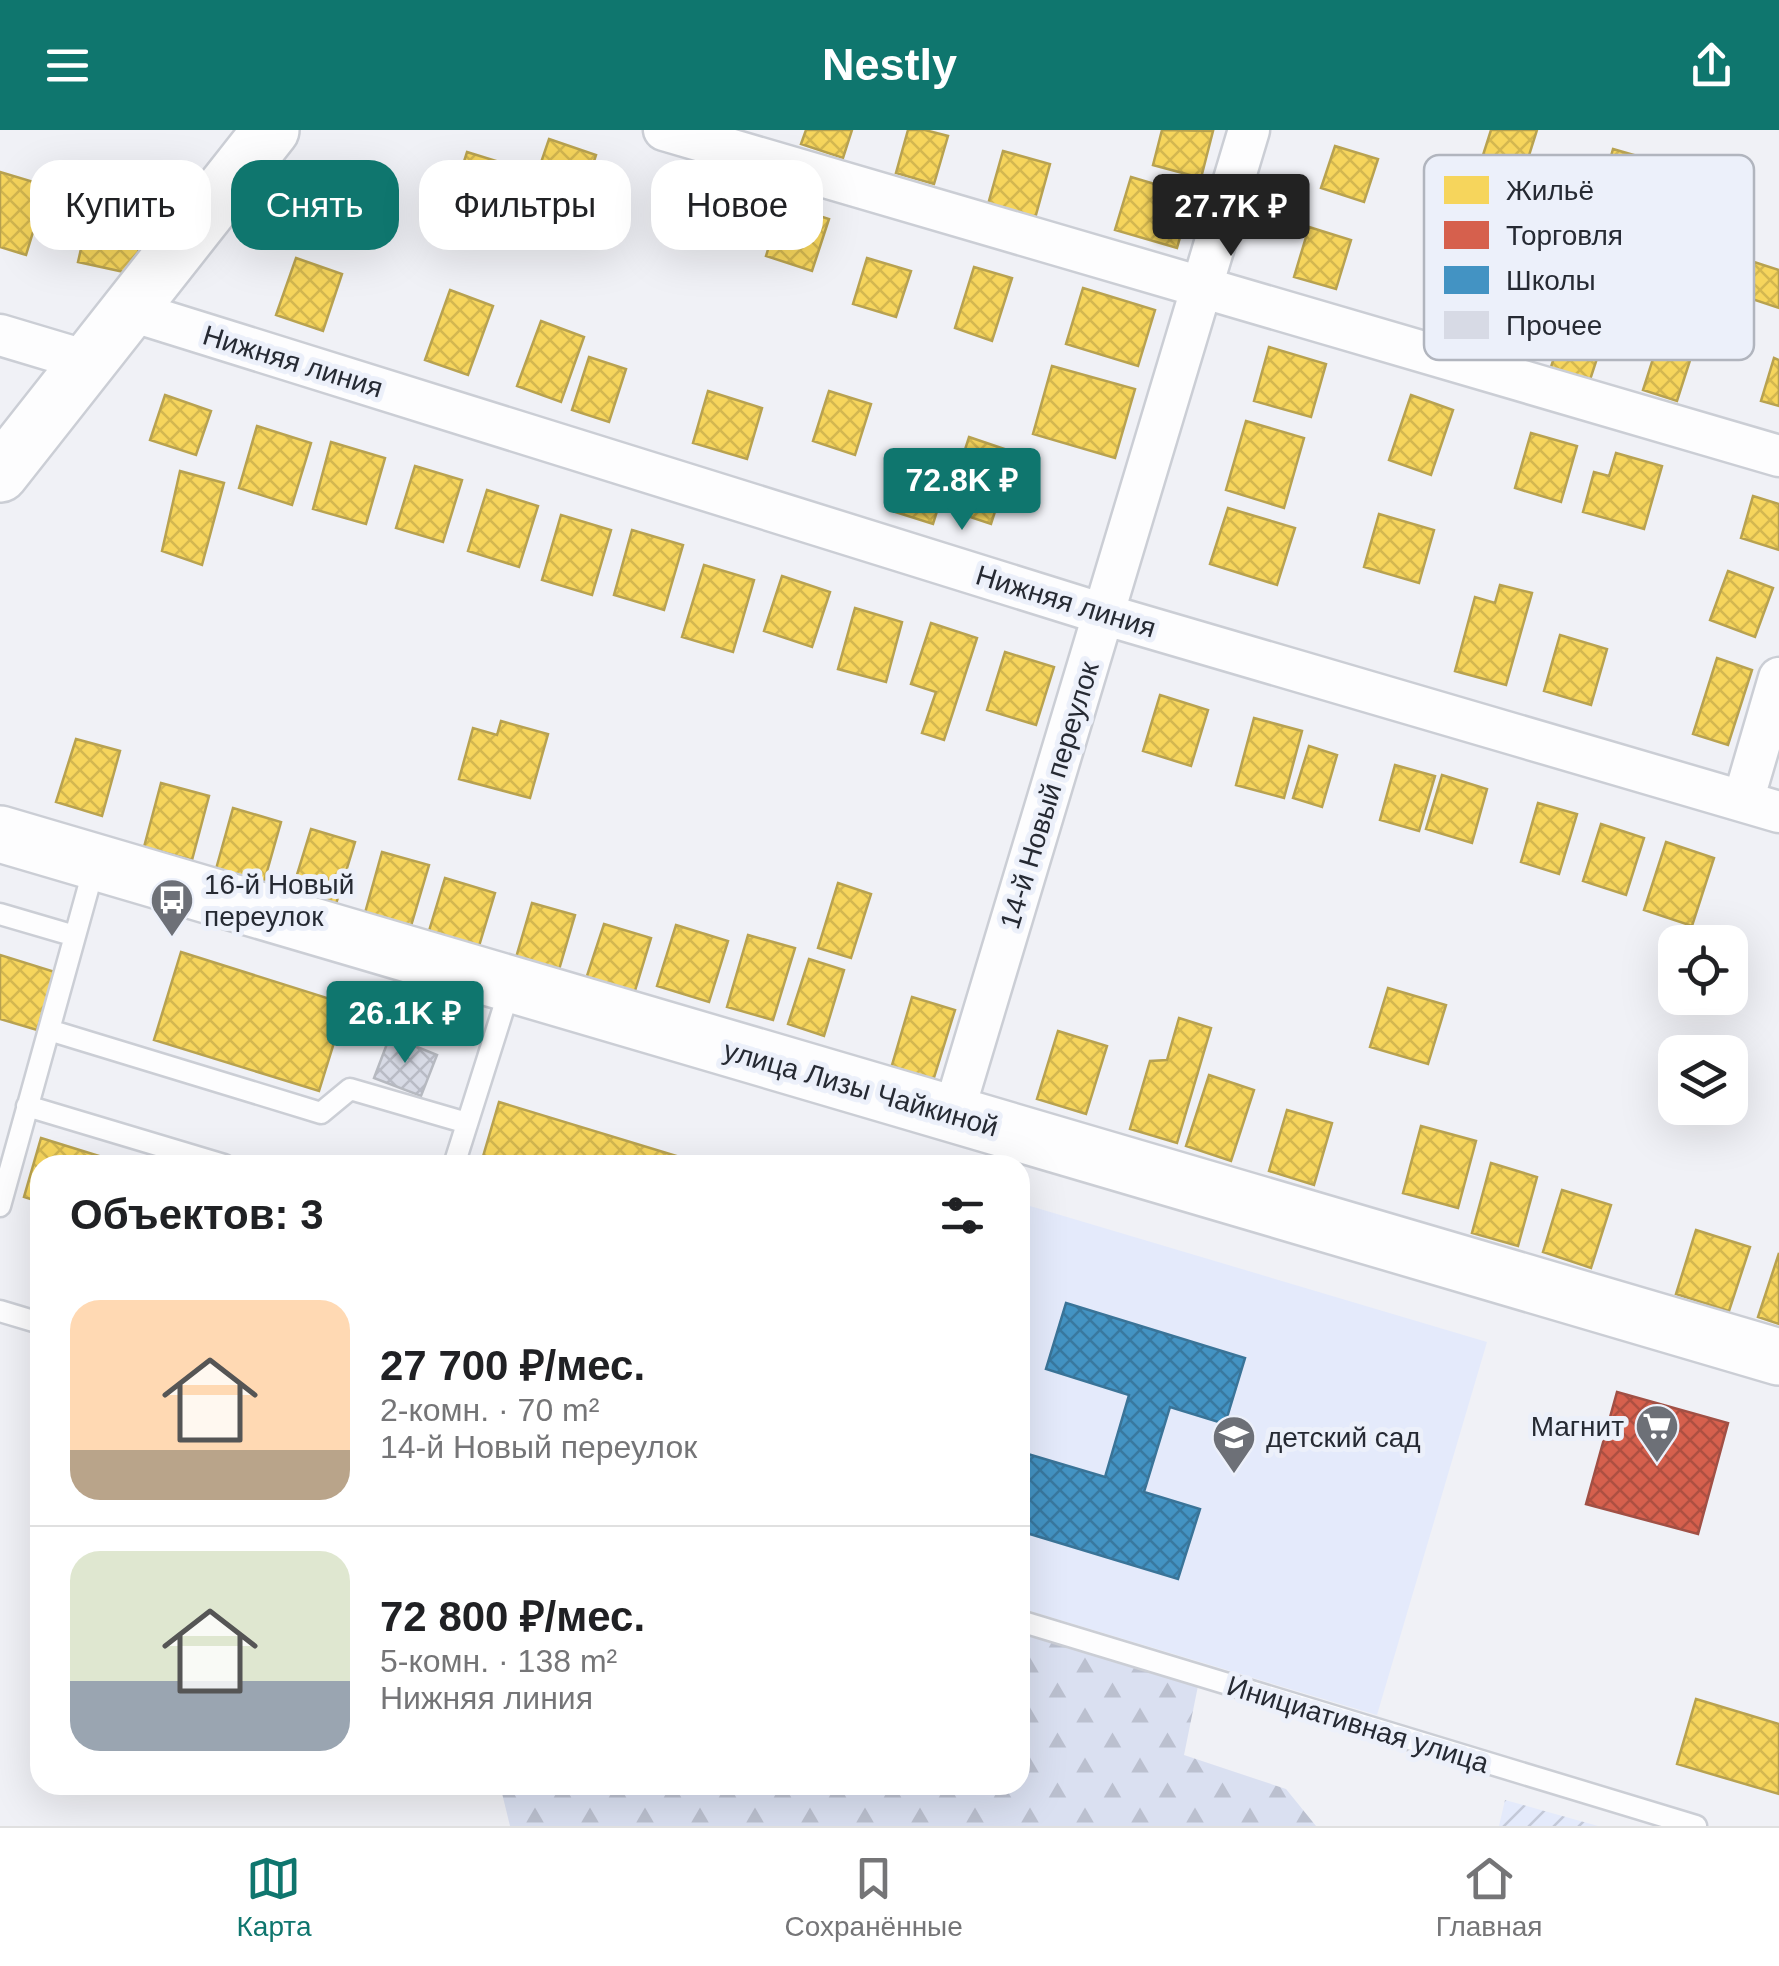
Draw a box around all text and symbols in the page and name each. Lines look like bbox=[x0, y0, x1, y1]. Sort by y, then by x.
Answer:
icon: menu bbox=[40, 38, 95, 93]
icon: share bbox=[1684, 38, 1739, 93]
text: Nestly bbox=[822, 39, 957, 90]
legend bbox=[1424, 155, 1754, 360]
chip: Купить bbox=[30, 160, 211, 250]
chip: Снять bbox=[231, 160, 399, 250]
chip: Фильтры bbox=[419, 160, 631, 250]
chip: Новое bbox=[651, 160, 823, 250]
pin: 27.7K ₽ bbox=[1139, 174, 1323, 259]
text: Жильё bbox=[1506, 175, 1594, 206]
text: 27.7K ₽ bbox=[1175, 188, 1287, 224]
text: Торговля bbox=[1506, 220, 1623, 251]
text: Школы bbox=[1506, 265, 1596, 296]
text: Прочее bbox=[1506, 310, 1602, 341]
street label: Нижняя линия bbox=[199, 319, 387, 404]
pin: 72.8K ₽ bbox=[870, 448, 1054, 533]
text: 72.8K ₽ bbox=[906, 462, 1018, 498]
street label: Нижняя линия bbox=[972, 559, 1160, 644]
street label: 14-й Новый переулок bbox=[994, 657, 1105, 932]
place label: 16-й Новый переулок bbox=[204, 869, 354, 932]
bus stop icon: 16-й Новый переулок bbox=[149, 877, 195, 938]
map controls bbox=[1658, 925, 1748, 1125]
button: locate bbox=[1658, 925, 1748, 1015]
pin: 26.1K ₽ bbox=[313, 981, 497, 1066]
text: 26.1K ₽ bbox=[349, 995, 461, 1031]
street label: улица Лизы Чайкиной bbox=[720, 1034, 1002, 1143]
button: layers bbox=[1658, 1035, 1748, 1125]
icon: filters bbox=[935, 1188, 990, 1243]
text: Объектов: 3 bbox=[70, 1191, 324, 1238]
icon: home bbox=[150, 1340, 270, 1460]
text: 27 700 ₽/мес. bbox=[380, 1342, 645, 1389]
text: 2-комн. · 70 m² bbox=[380, 1392, 599, 1428]
supermarket icon: Магнит bbox=[1634, 1403, 1680, 1464]
place label: Магнит bbox=[1531, 1411, 1624, 1442]
school or university icon: детский сад bbox=[1211, 1414, 1257, 1475]
place label: детский сад bbox=[1266, 1422, 1421, 1453]
text: 14-й Новый переулок bbox=[380, 1429, 697, 1465]
icon: home bbox=[150, 1591, 270, 1711]
text: 72 800 ₽/мес. bbox=[380, 1593, 645, 1640]
text: 5-комн. · 138 m² bbox=[380, 1643, 617, 1679]
street label: Инициативная улица bbox=[1223, 1670, 1493, 1779]
text: Нижняя линия bbox=[380, 1680, 593, 1716]
tab: Карта bbox=[237, 1851, 311, 1943]
tab: Сохранённые bbox=[785, 1851, 963, 1943]
tab: Главная bbox=[1436, 1851, 1542, 1943]

